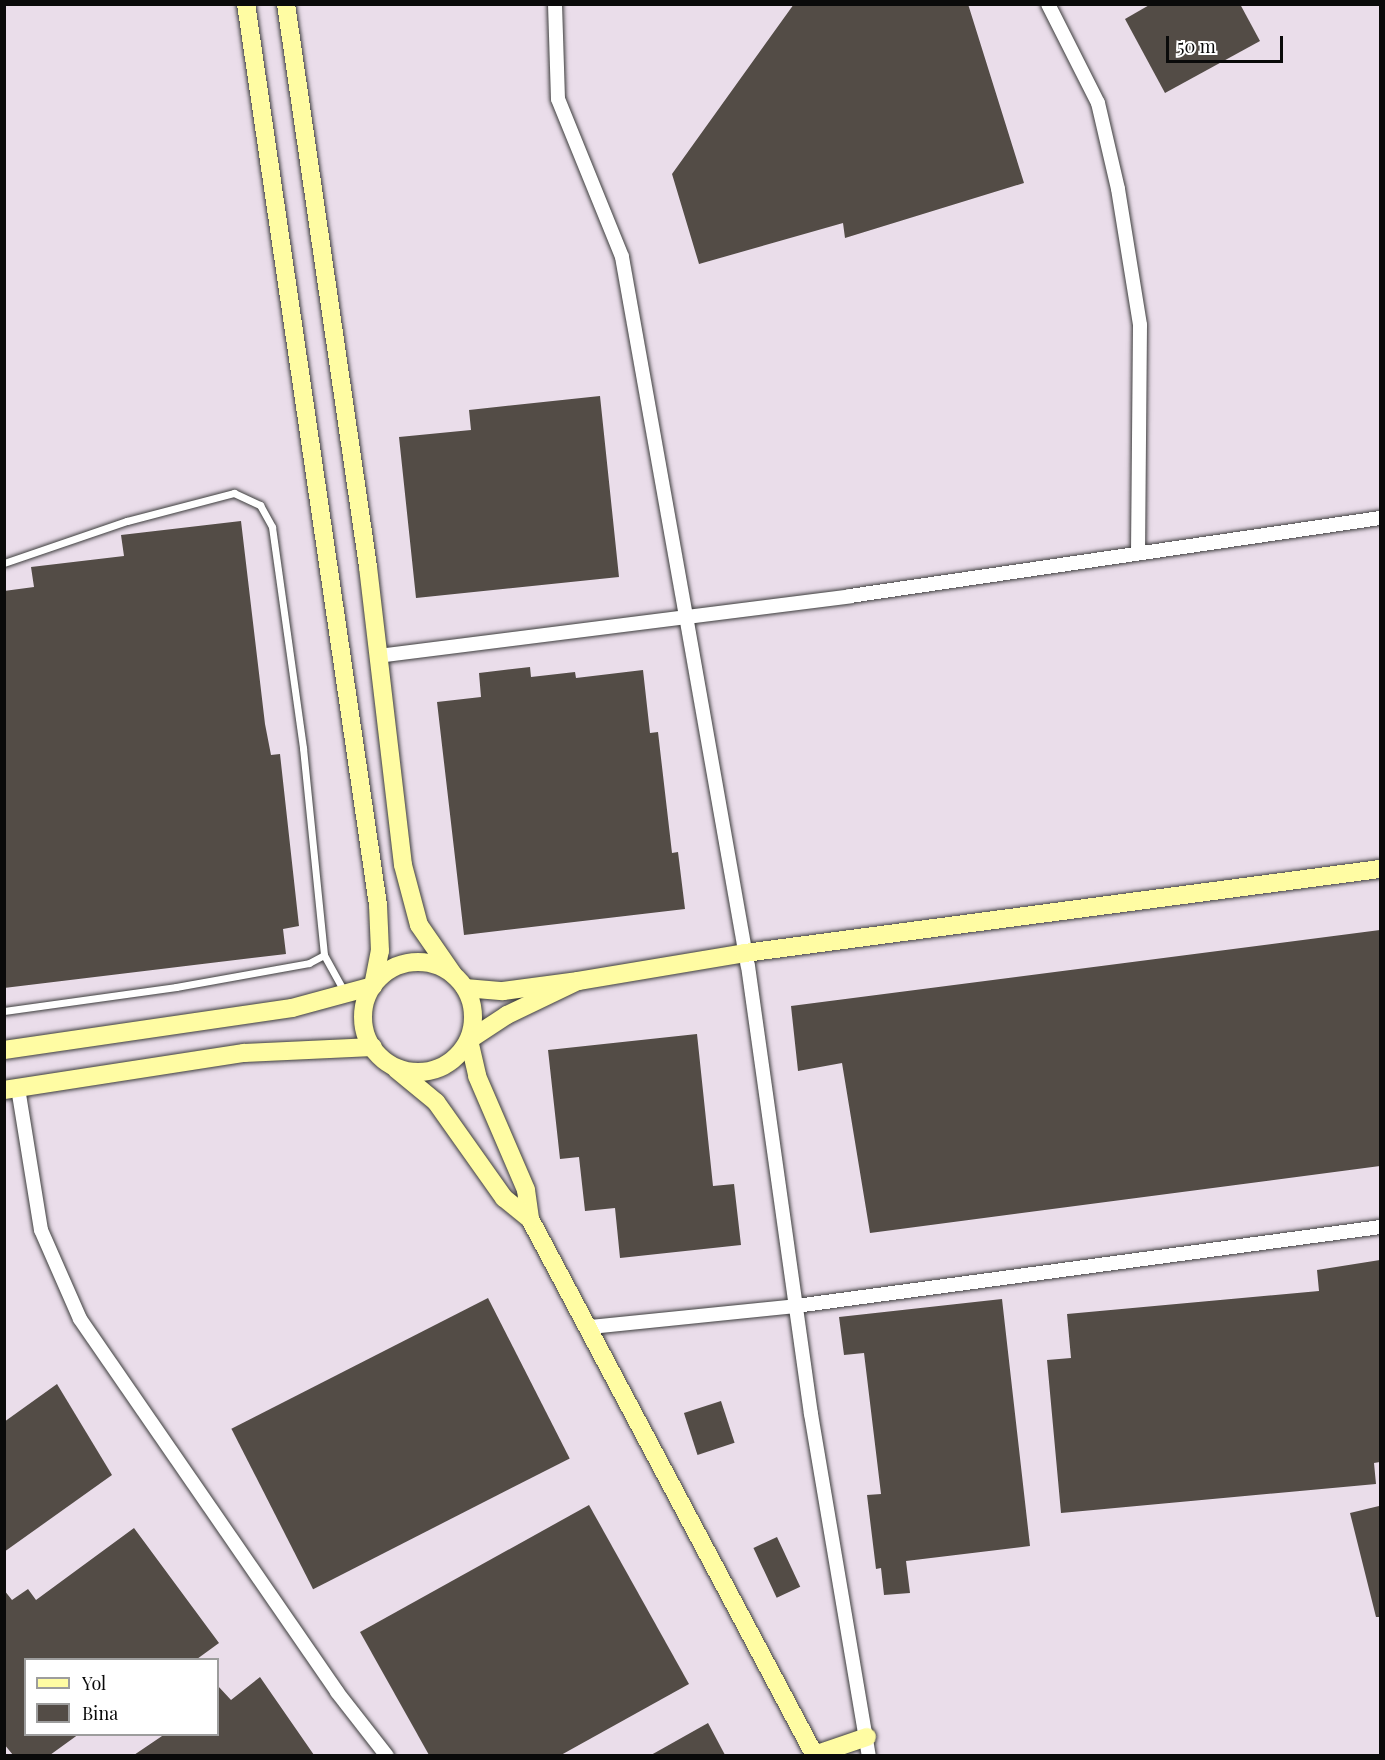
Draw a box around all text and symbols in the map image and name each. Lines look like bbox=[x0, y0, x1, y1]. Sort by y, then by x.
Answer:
scale bar bbox=[1169, 24, 1286, 62]
text: 50 m bbox=[1177, 34, 1216, 58]
legend bbox=[24, 1658, 219, 1736]
text: Yol bbox=[82, 1671, 106, 1695]
text: Bina bbox=[82, 1701, 118, 1725]

